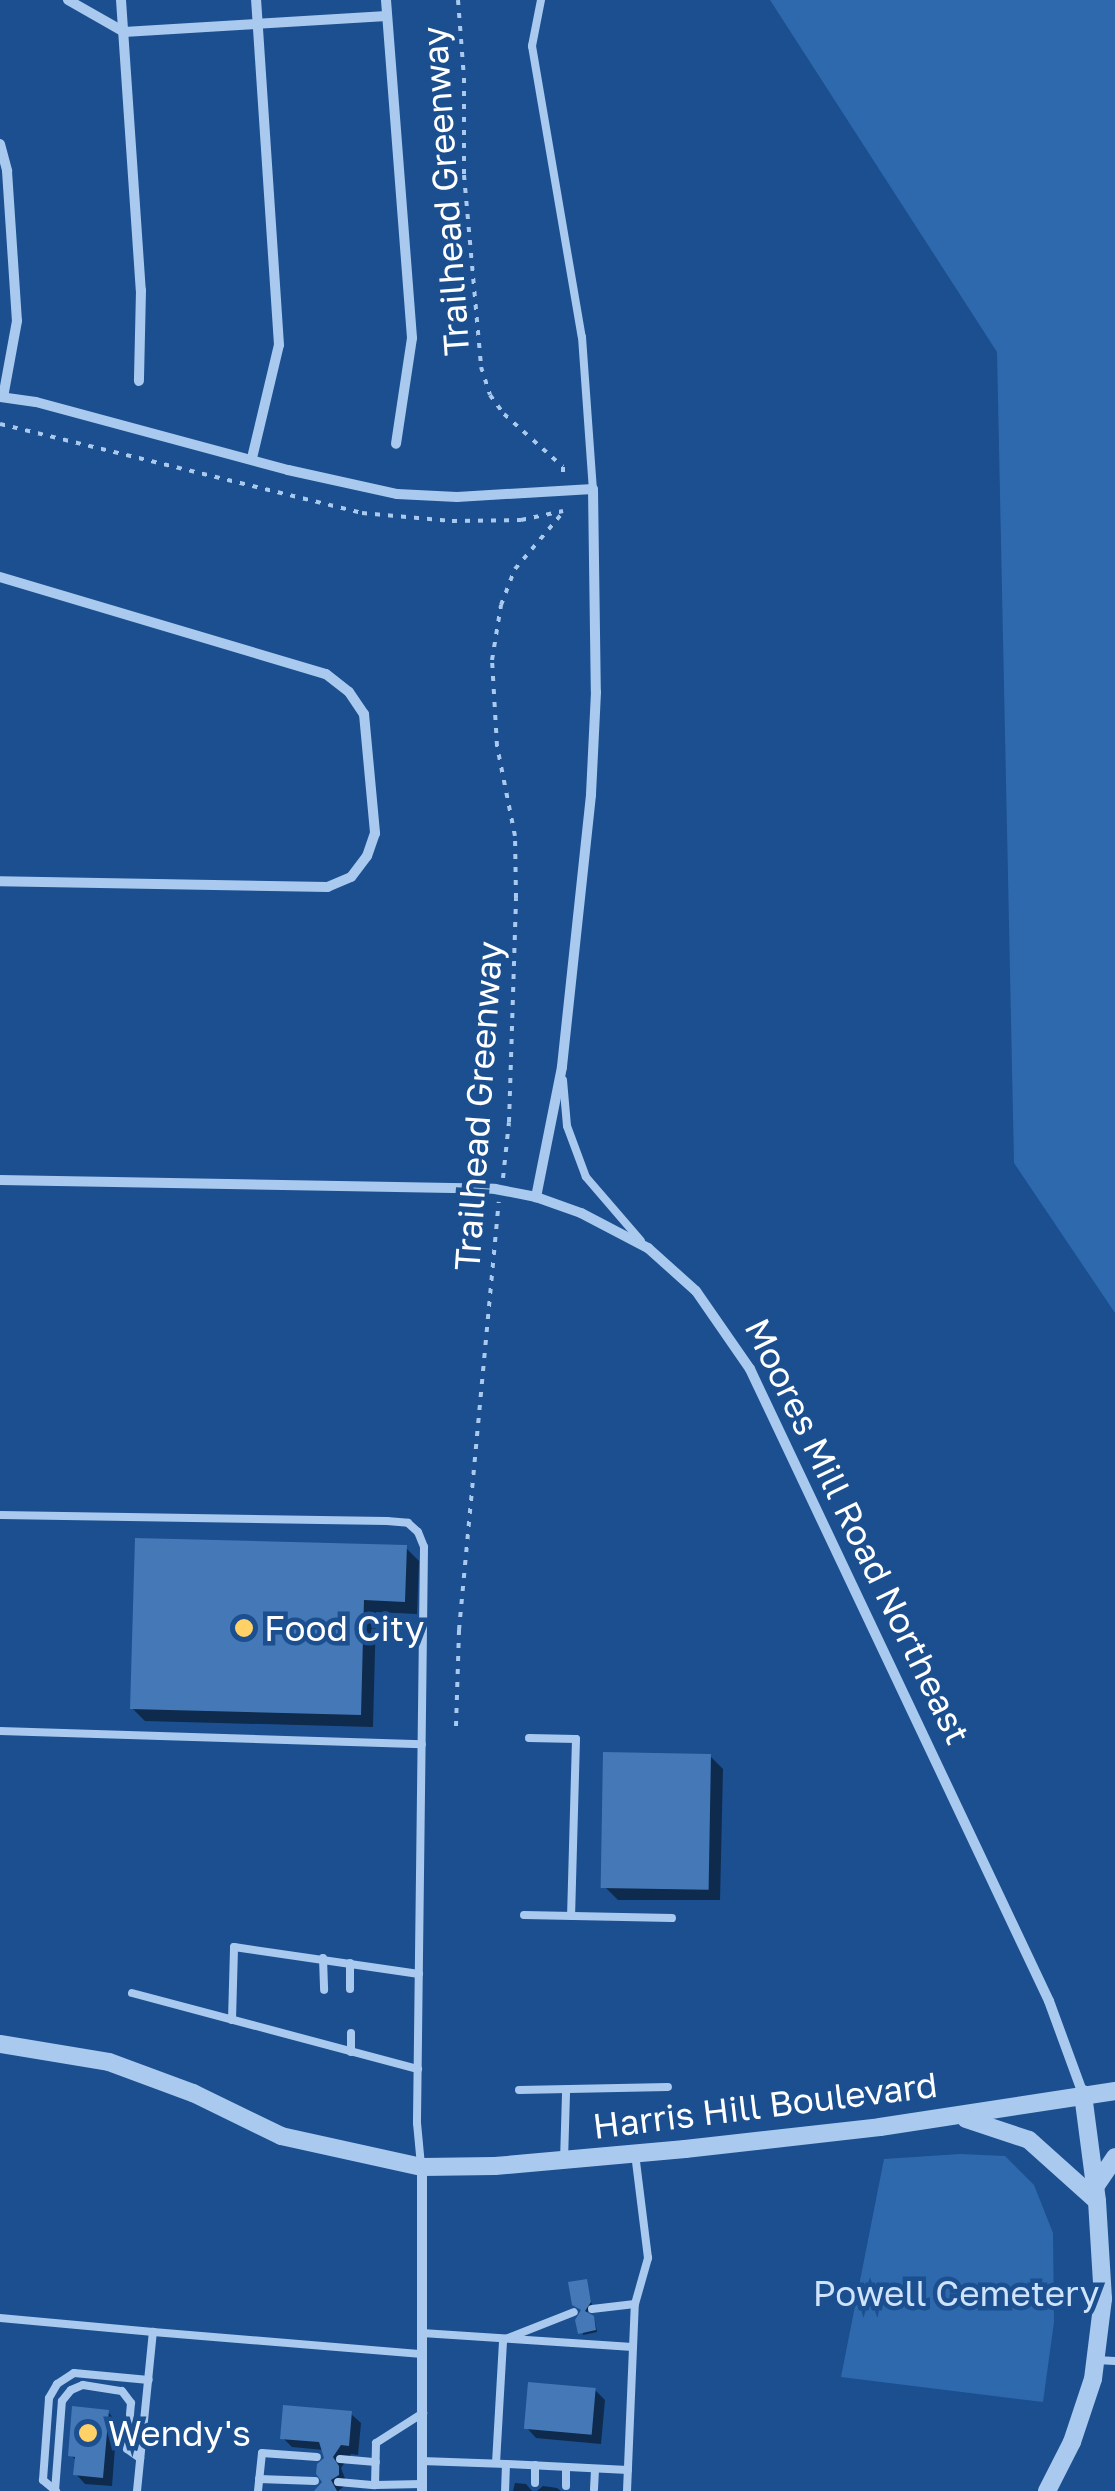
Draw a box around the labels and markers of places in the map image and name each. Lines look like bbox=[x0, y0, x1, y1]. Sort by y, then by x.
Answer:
place label: Food City bbox=[264, 1607, 424, 1649]
marker: Food City bbox=[233, 1617, 255, 1639]
place label: Wendy's bbox=[108, 2412, 251, 2454]
marker: Wendy's bbox=[77, 2422, 99, 2444]

